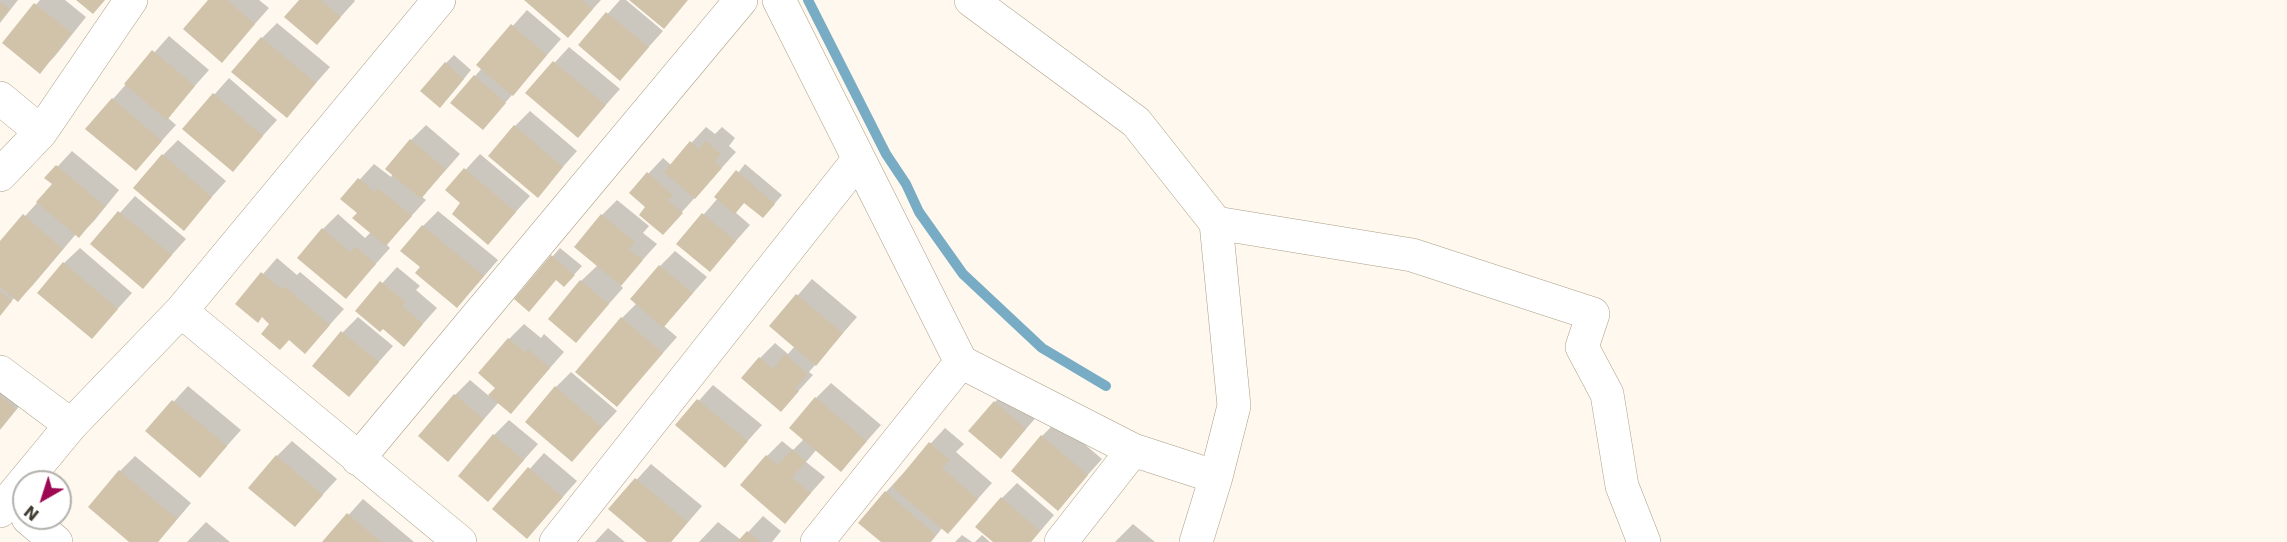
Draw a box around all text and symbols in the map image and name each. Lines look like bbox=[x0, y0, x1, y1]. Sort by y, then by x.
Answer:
north arrow bbox=[12, 470, 72, 530]
text: N bbox=[20, 501, 43, 524]

